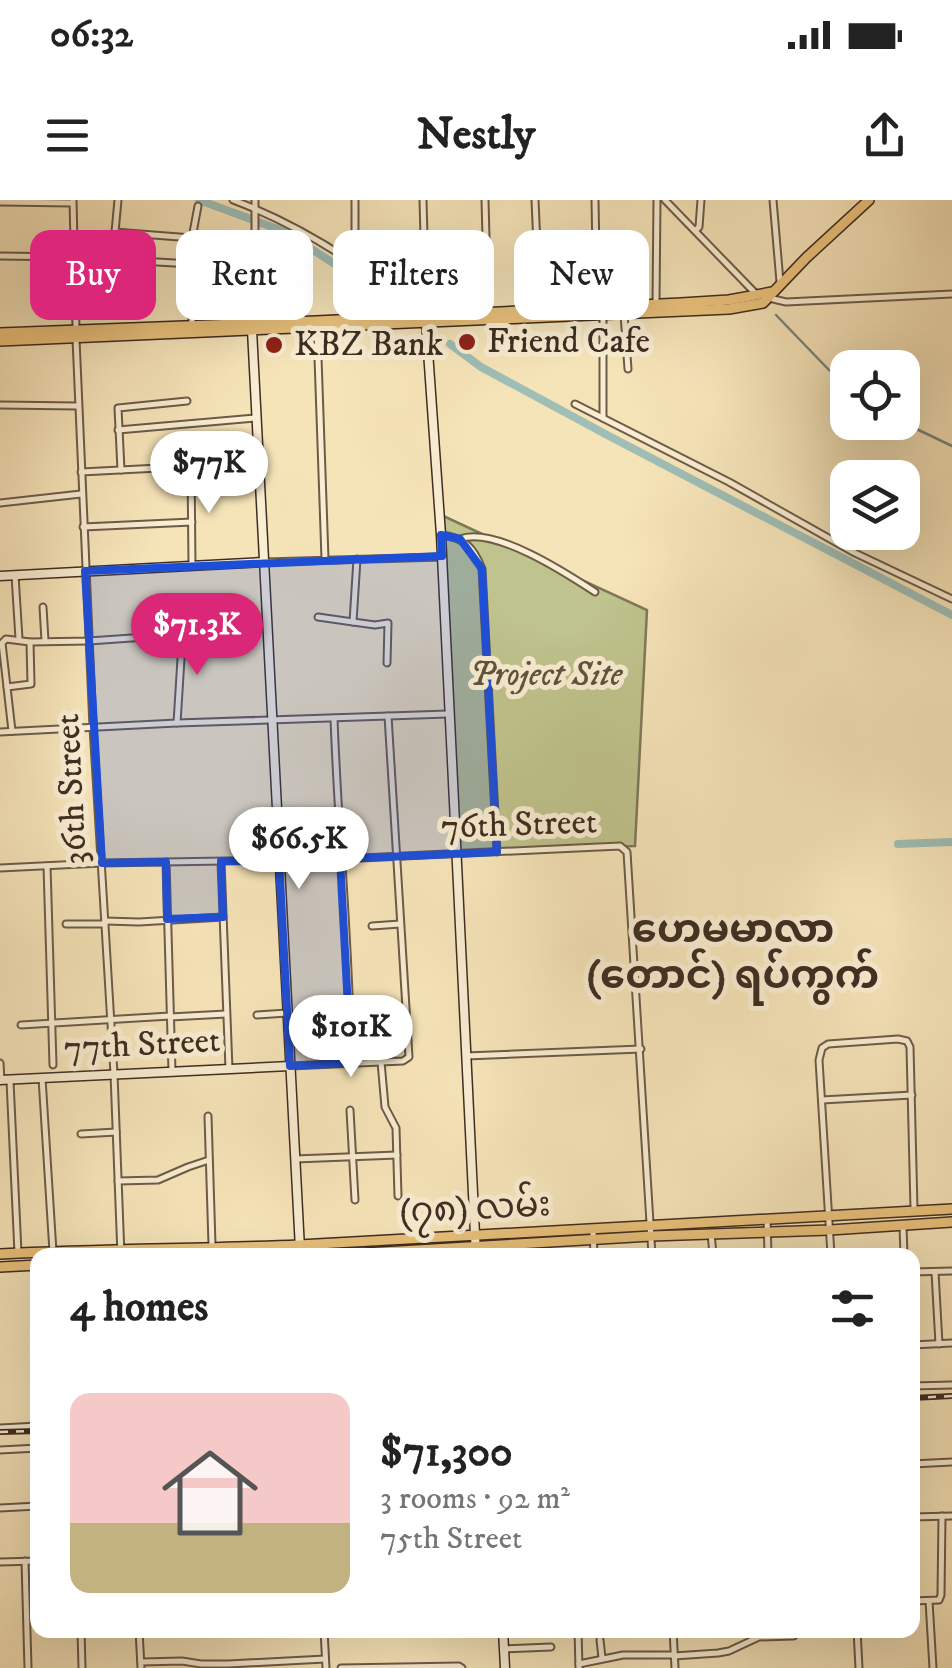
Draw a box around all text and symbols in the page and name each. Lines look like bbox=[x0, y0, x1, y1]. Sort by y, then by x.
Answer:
text: 06:32 bbox=[50, 11, 133, 59]
text: Nestly bbox=[417, 107, 535, 163]
icon: menu bbox=[40, 108, 95, 163]
icon: share bbox=[857, 108, 912, 163]
chip: Buy bbox=[30, 230, 156, 320]
chip: Rent bbox=[176, 230, 313, 320]
chip: Filters bbox=[333, 230, 494, 320]
chip: New bbox=[514, 230, 649, 320]
place label: Friend Cafe bbox=[487, 320, 650, 364]
place label: KBZ Bank bbox=[294, 323, 443, 367]
marker: Friend Cafe bbox=[456, 331, 478, 353]
marker: KBZ Bank bbox=[263, 334, 285, 356]
map controls bbox=[830, 350, 920, 550]
button: locate bbox=[830, 350, 920, 440]
pin: $77K bbox=[150, 431, 268, 516]
text: $77K bbox=[172, 443, 246, 483]
button: layers bbox=[830, 460, 920, 550]
pin: $71.3K bbox=[116, 593, 278, 678]
text: $71.3K bbox=[153, 605, 241, 645]
park label: Project Site bbox=[470, 653, 624, 697]
street label: 36th Street bbox=[46, 712, 98, 866]
street label: 76th Street bbox=[440, 800, 598, 850]
pin: $66.5K bbox=[218, 807, 380, 892]
text: $66.5K bbox=[251, 819, 347, 859]
district label: ဟေမမာလာ (တောင်) ရပ်ကွက် bbox=[587, 906, 879, 1006]
pin: $101K bbox=[281, 995, 421, 1080]
text: $101K bbox=[311, 1007, 391, 1047]
street label: 77th Street bbox=[63, 1019, 221, 1071]
street label: (၇၈) လမ်း bbox=[398, 1179, 552, 1239]
icon: filters bbox=[825, 1281, 880, 1336]
text: 4 homes bbox=[70, 1282, 208, 1334]
text: $71,300 bbox=[380, 1427, 513, 1479]
icon: home bbox=[150, 1433, 270, 1553]
text: 3 rooms · 92 m² bbox=[380, 1479, 570, 1519]
text: 75th Street bbox=[380, 1519, 522, 1559]

